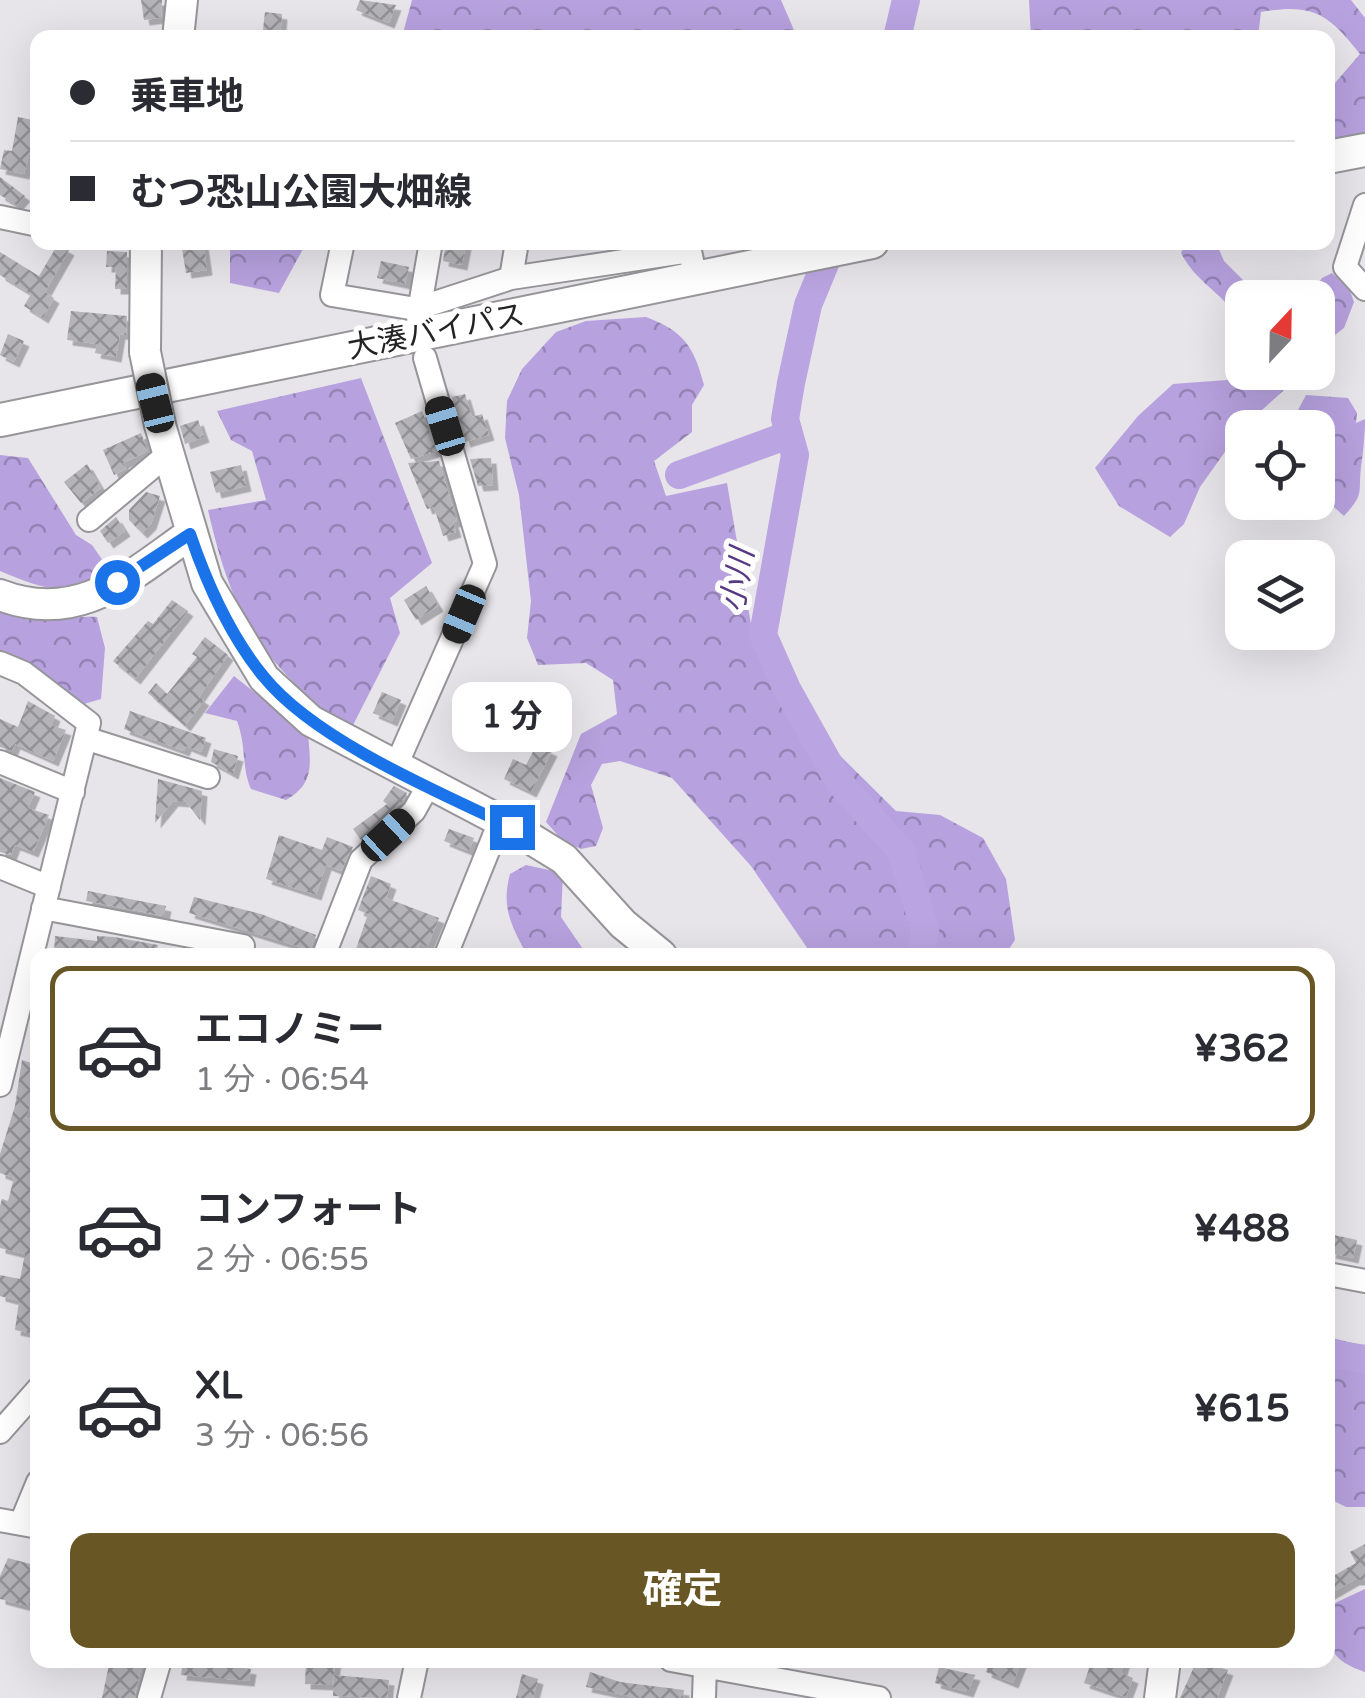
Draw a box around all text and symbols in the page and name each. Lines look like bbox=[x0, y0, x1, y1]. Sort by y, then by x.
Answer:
text: 乗車地 bbox=[130, 74, 244, 120]
text: むつ恐山公園大畑線 bbox=[130, 170, 472, 216]
north arrow bbox=[1225, 280, 1335, 390]
map controls bbox=[1225, 280, 1335, 650]
street label: 大湊バイパス bbox=[345, 296, 528, 367]
car bbox=[133, 370, 177, 436]
car bbox=[422, 393, 468, 459]
button: locate bbox=[1225, 410, 1335, 520]
button: layers bbox=[1225, 540, 1335, 650]
water label: 小川 bbox=[714, 542, 763, 615]
route start bbox=[95, 560, 140, 605]
car bbox=[438, 581, 490, 647]
callout: 1 分 bbox=[452, 682, 572, 752]
text: 1 分 bbox=[482, 698, 542, 736]
car bbox=[356, 804, 420, 866]
route end bbox=[490, 805, 535, 850]
icon: car bbox=[75, 1004, 165, 1094]
text: エコノミー bbox=[195, 1007, 385, 1053]
text: ¥362 bbox=[1193, 1026, 1290, 1072]
text: 1 分 · 06:54 bbox=[195, 1061, 369, 1099]
icon: car bbox=[75, 1184, 165, 1274]
text: コンフォート bbox=[195, 1187, 422, 1233]
text: ¥488 bbox=[1193, 1206, 1290, 1252]
text: 2 分 · 06:55 bbox=[195, 1241, 369, 1279]
text: XL bbox=[195, 1363, 242, 1409]
icon: car bbox=[75, 1364, 165, 1454]
text: ¥615 bbox=[1193, 1386, 1290, 1432]
text: 3 分 · 06:56 bbox=[195, 1417, 369, 1455]
button: 確定 bbox=[70, 1533, 1295, 1648]

